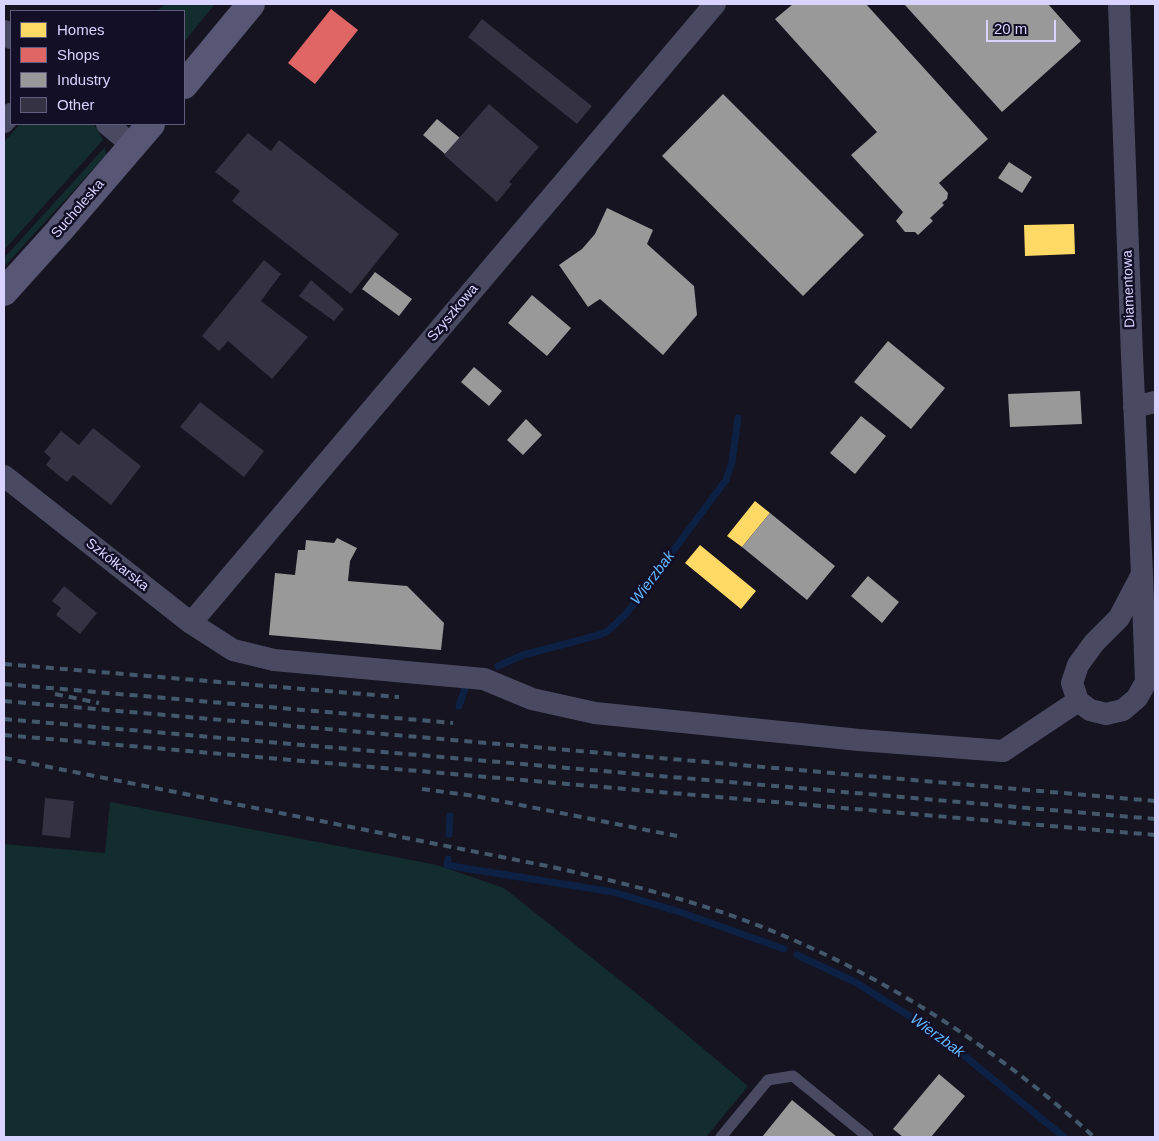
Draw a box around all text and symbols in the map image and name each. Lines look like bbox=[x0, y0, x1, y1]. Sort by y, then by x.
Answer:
legend bbox=[10, 10, 185, 125]
scale bar bbox=[989, 10, 1059, 42]
text: 20 m bbox=[994, 20, 1027, 37]
text: Homes bbox=[57, 21, 105, 38]
text: Shops bbox=[57, 46, 100, 63]
text: Industry bbox=[57, 71, 110, 88]
text: Other bbox=[57, 96, 95, 113]
street label: Sucholeska bbox=[48, 176, 108, 242]
street label: Diamentowa bbox=[1119, 250, 1139, 328]
street label: Szyszkowa bbox=[424, 281, 482, 345]
street label: Szkółkarska bbox=[82, 535, 152, 595]
water label: Wierzbak bbox=[627, 548, 679, 608]
water label: Wierzbak bbox=[906, 1010, 968, 1062]

